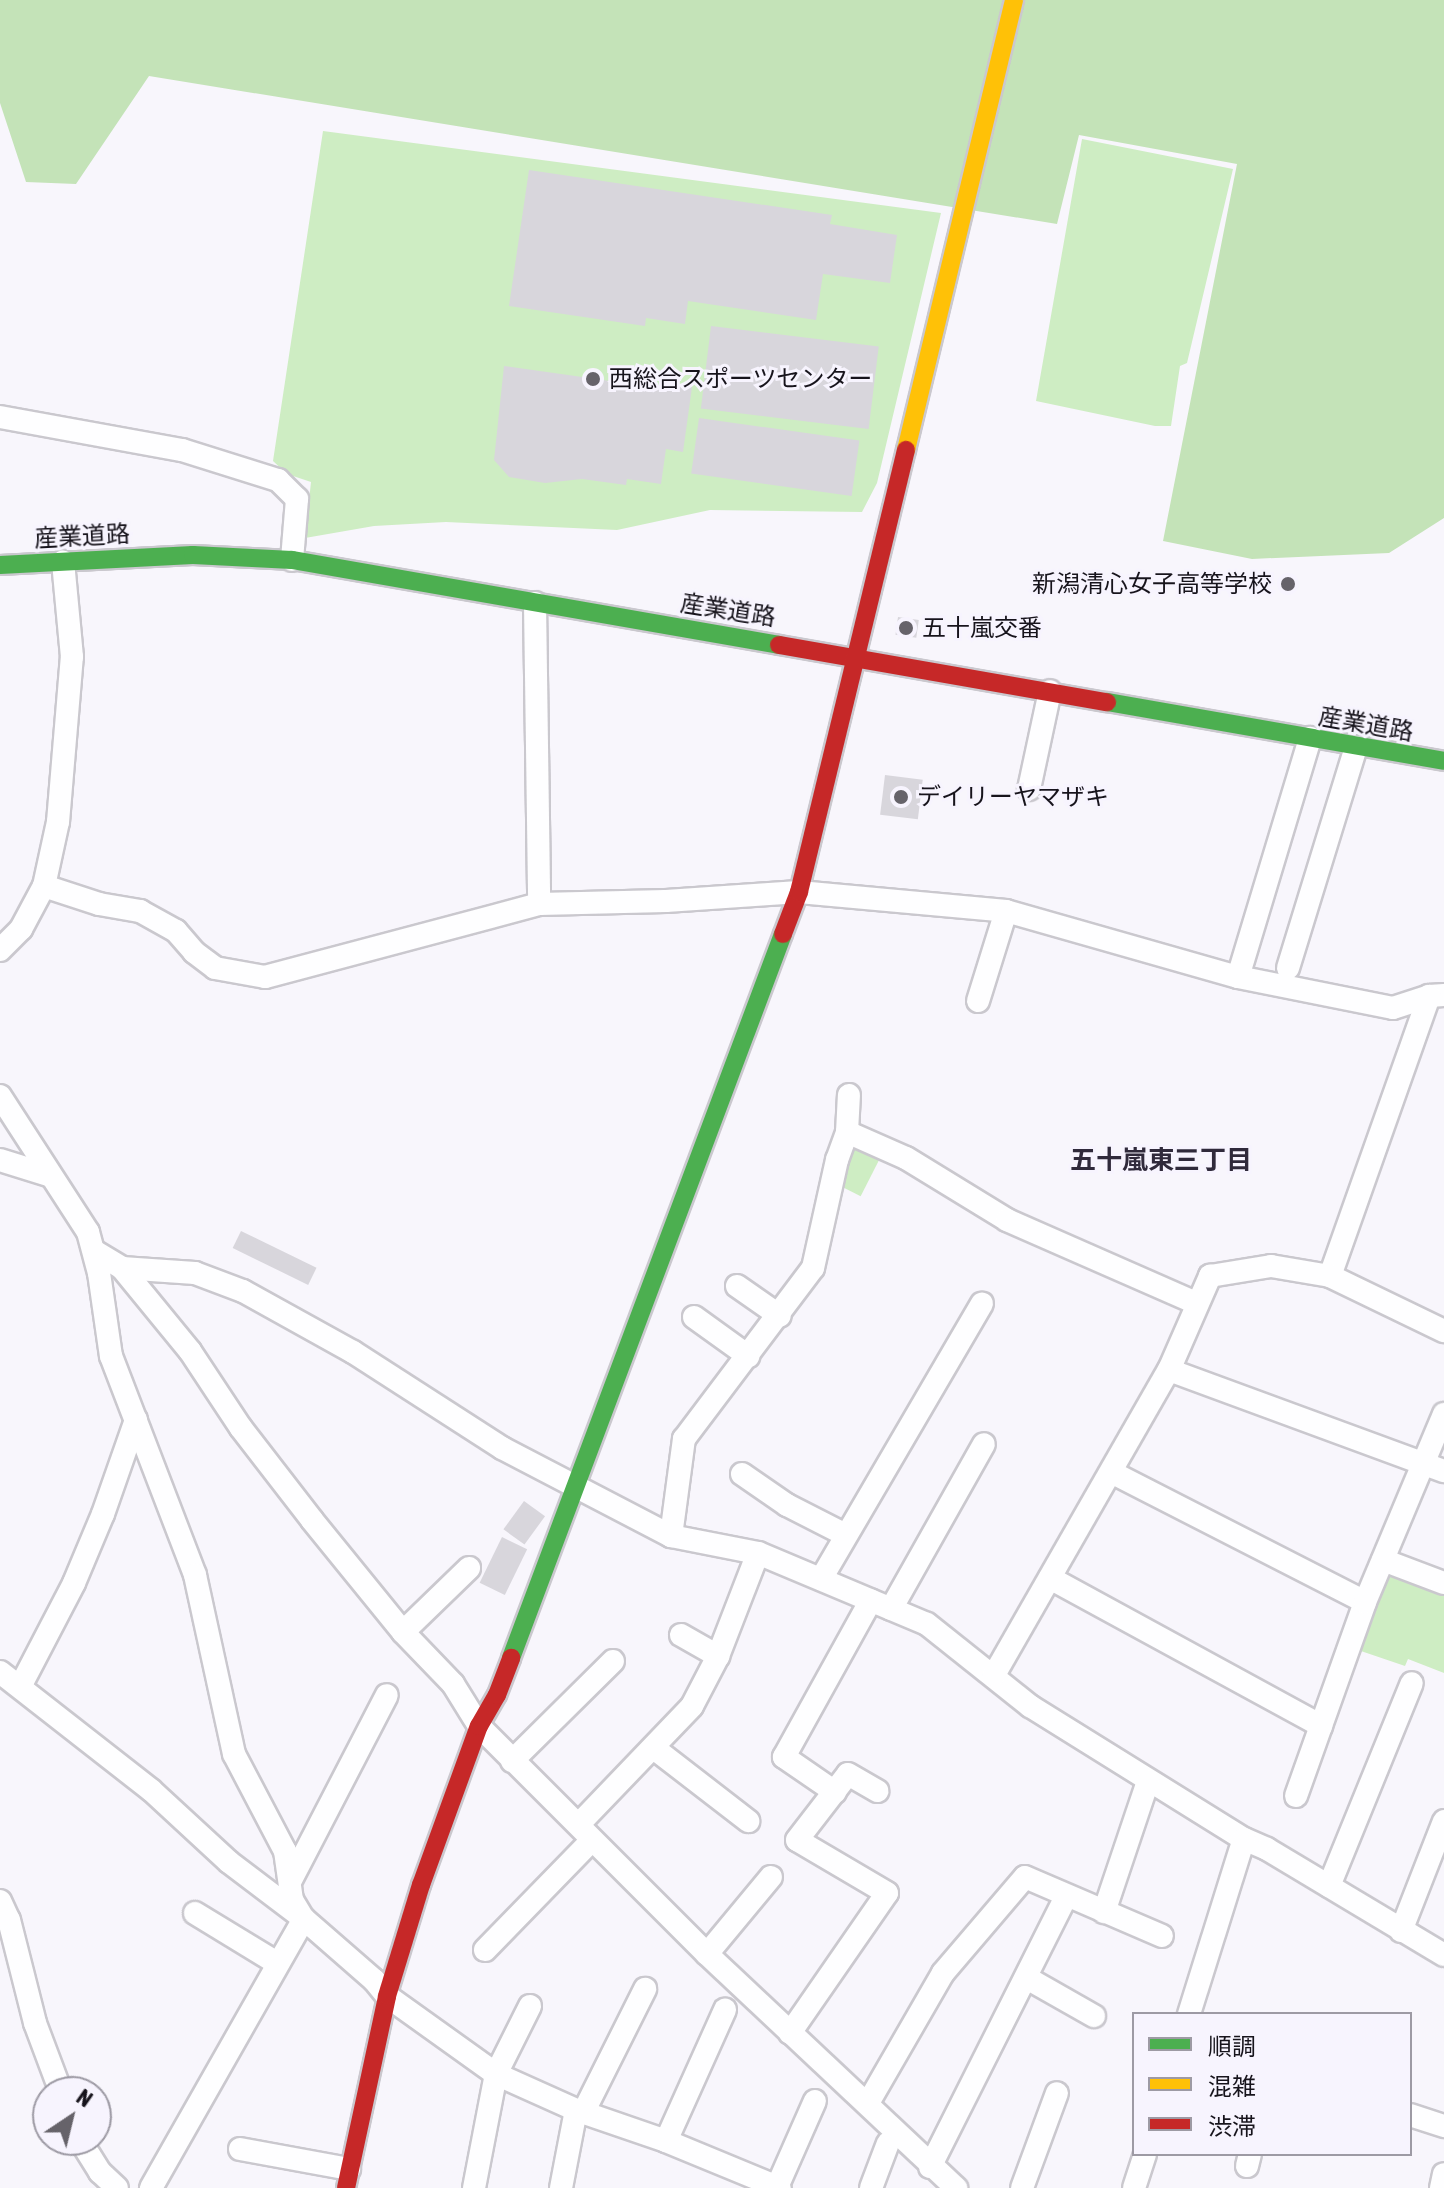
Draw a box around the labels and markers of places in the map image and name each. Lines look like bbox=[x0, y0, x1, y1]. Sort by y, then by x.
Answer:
place label: 西総合スポーツセンター bbox=[609, 365, 873, 393]
marker: 西総合スポーツセンター bbox=[584, 370, 602, 388]
place label: 新潟清心女子高等学校 bbox=[1032, 570, 1272, 598]
marker: 新潟清心女子高等学校 bbox=[1279, 575, 1297, 593]
place label: 五十嵐交番 bbox=[922, 614, 1042, 642]
marker: 五十嵐交番 bbox=[897, 619, 915, 637]
place label: デイリーヤマザキ bbox=[917, 783, 1109, 811]
marker: デイリーヤマザキ bbox=[892, 788, 910, 806]

